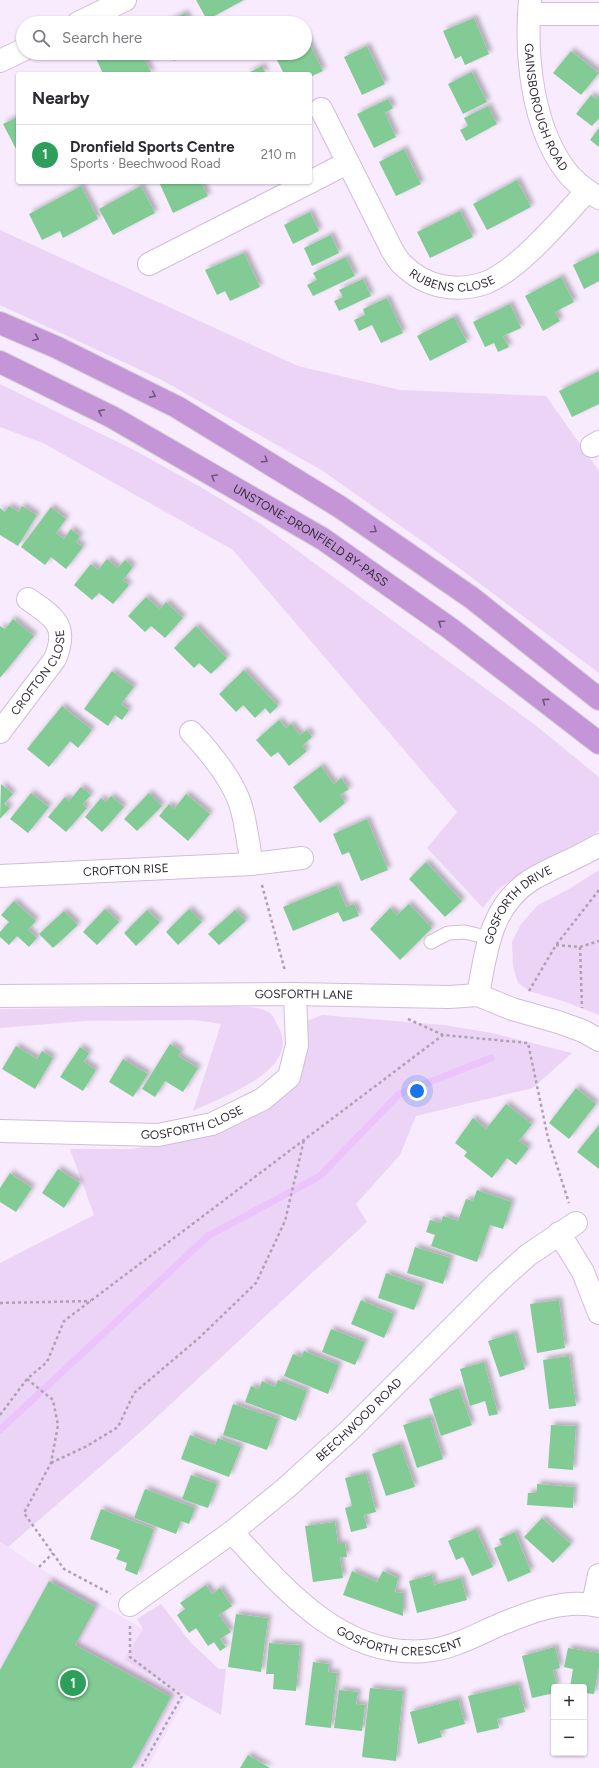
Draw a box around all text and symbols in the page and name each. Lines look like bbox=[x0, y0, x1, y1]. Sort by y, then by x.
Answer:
search box bbox=[16, 16, 312, 60]
icon: search bbox=[30, 27, 52, 49]
text: Search here bbox=[62, 29, 142, 47]
street label: GAINSBOROUGH ROAD bbox=[522, 43, 571, 174]
text: Nearby bbox=[32, 88, 90, 108]
text: Dronfield Sports Centre bbox=[70, 138, 235, 156]
text: 1 bbox=[42, 147, 48, 162]
text: 210 m bbox=[261, 147, 296, 162]
text: Sports · Beechwood Road bbox=[70, 156, 221, 171]
street label: RUBENS CLOSE bbox=[407, 266, 497, 295]
one-way arrow bbox=[31, 333, 39, 341]
one-way arrow bbox=[149, 390, 156, 397]
one-way arrow bbox=[98, 409, 106, 417]
one-way arrow bbox=[261, 456, 268, 463]
one-way arrow bbox=[211, 474, 218, 481]
street label: UNSTONE-DRONFIELD BY-PASS bbox=[230, 481, 391, 590]
one-way arrow bbox=[370, 525, 377, 532]
one-way arrow bbox=[438, 620, 445, 627]
street label: CROFTON CLOSE bbox=[8, 629, 68, 718]
one-way arrow bbox=[542, 698, 549, 706]
street label: CROFTON RISE bbox=[83, 861, 169, 879]
street label: GOSFORTH DRIVE bbox=[481, 863, 554, 946]
street label: GOSFORTH LANE bbox=[255, 987, 353, 1002]
your location bbox=[407, 1081, 427, 1101]
street label: GOSFORTH CLOSE bbox=[141, 1103, 246, 1142]
street label: BEECHWOOD ROAD bbox=[313, 1375, 405, 1464]
street label: GOSFORTH CRESCENT bbox=[334, 1623, 465, 1659]
pin: 1 bbox=[60, 1668, 86, 1698]
map controls bbox=[551, 1684, 587, 1756]
button: + bbox=[551, 1684, 587, 1720]
button: − bbox=[551, 1720, 587, 1756]

